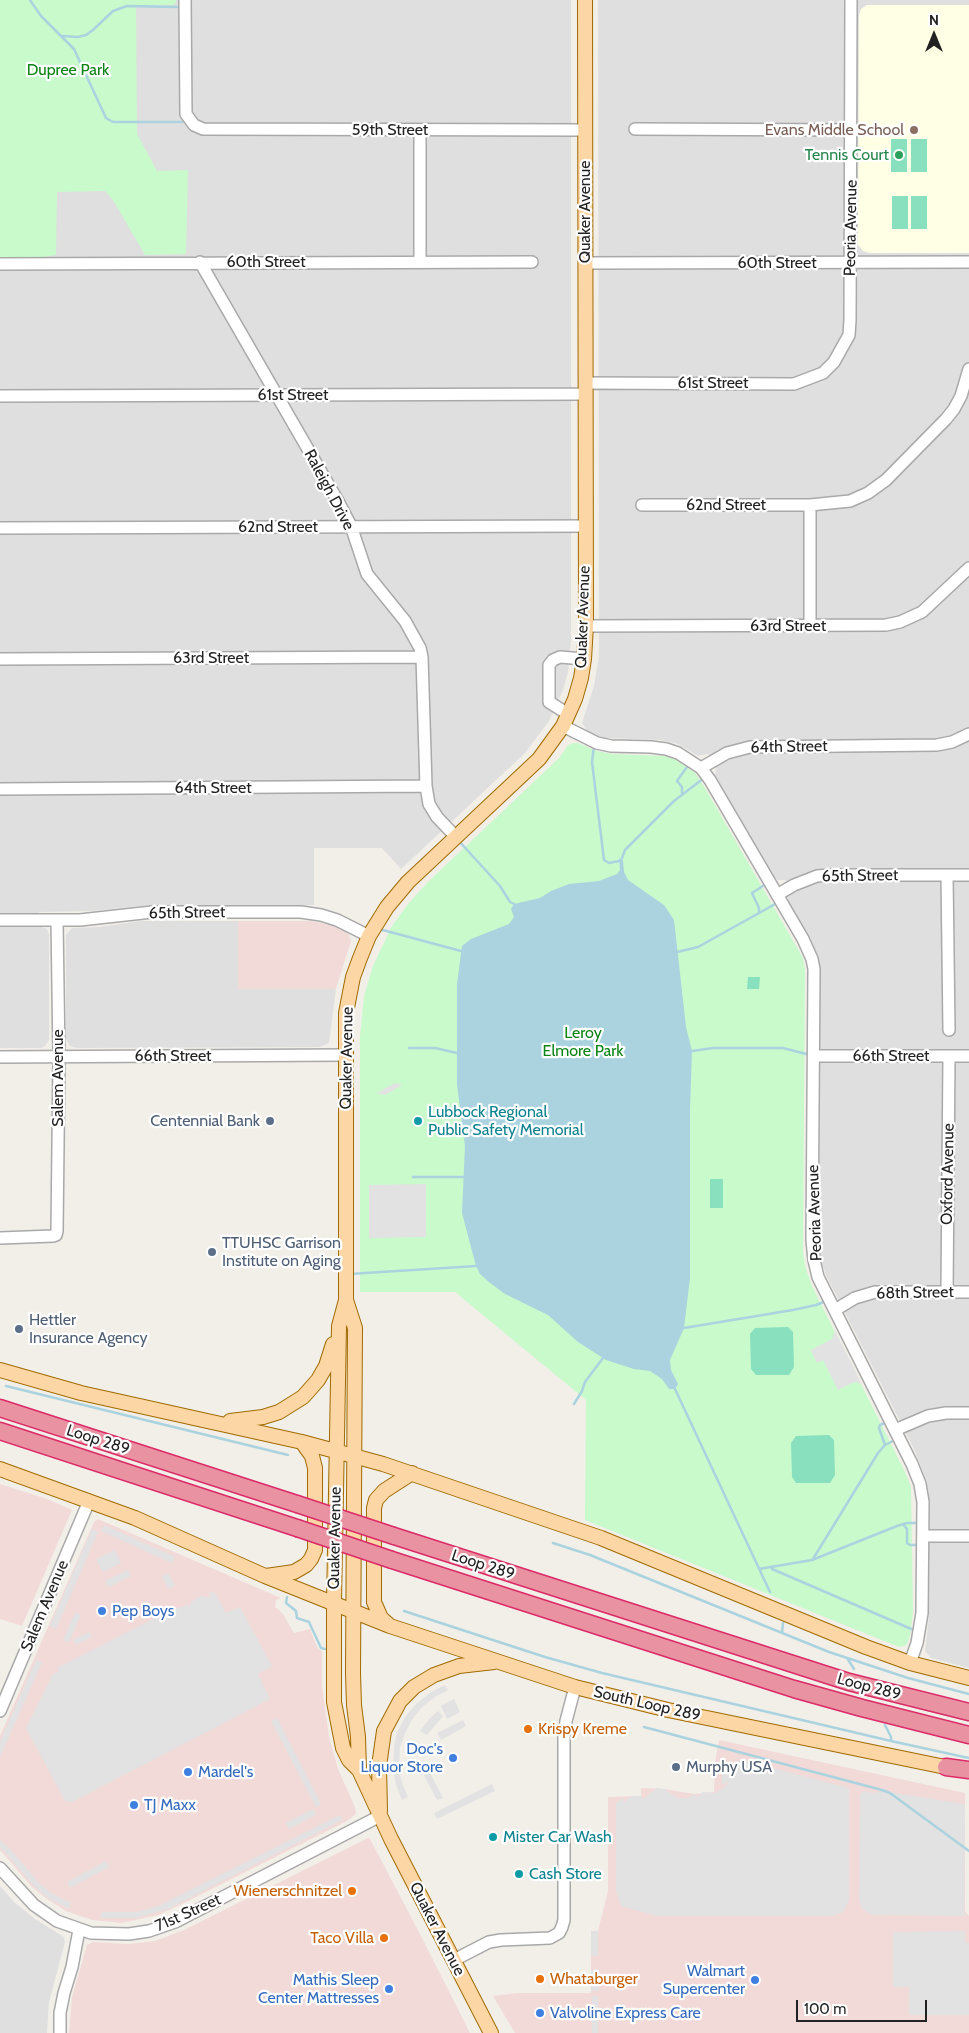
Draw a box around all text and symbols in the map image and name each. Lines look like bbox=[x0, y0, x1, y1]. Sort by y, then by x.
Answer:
north arrow bbox=[909, 10, 959, 60]
text: N bbox=[929, 11, 939, 29]
park label: Dupree Park bbox=[27, 60, 109, 80]
street label: 59th Street bbox=[352, 120, 428, 140]
place label: Evans Middle School bbox=[765, 120, 904, 140]
marker: Evans Middle School bbox=[908, 124, 920, 136]
place label: Tennis Court bbox=[805, 145, 889, 165]
marker: Tennis Court bbox=[893, 149, 905, 161]
street label: Quaker Avenue bbox=[575, 161, 595, 263]
street label: Peoria Avenue bbox=[841, 180, 861, 276]
street label: 60th Street bbox=[226, 252, 306, 272]
street label: 60th Street bbox=[737, 253, 817, 273]
street label: 61st Street bbox=[678, 373, 748, 393]
street label: 61st Street bbox=[258, 385, 328, 405]
street label: Raleigh Drive bbox=[300, 446, 358, 534]
street label: 62nd Street bbox=[686, 495, 766, 515]
street label: 62nd Street bbox=[238, 517, 318, 537]
street label: Quaker Avenue bbox=[572, 565, 594, 669]
street label: 63rd Street bbox=[750, 616, 826, 636]
street label: 63rd Street bbox=[173, 648, 249, 668]
street label: 64th Street bbox=[750, 737, 828, 757]
street label: 64th Street bbox=[174, 778, 252, 798]
street label: 65th Street bbox=[822, 866, 898, 886]
street label: 65th Street bbox=[149, 903, 225, 923]
street label: Quaker Avenue bbox=[337, 1006, 357, 1110]
park label: Leroy Elmore Park bbox=[543, 1023, 623, 1061]
street label: Salem Avenue bbox=[48, 1029, 68, 1127]
street label: 66th Street bbox=[135, 1046, 211, 1066]
street label: 66th Street bbox=[853, 1046, 929, 1066]
place label: Lubbock Regional Public Safety Memorial bbox=[428, 1102, 583, 1140]
place label: Centennial Bank bbox=[150, 1111, 260, 1131]
marker: Centennial Bank bbox=[264, 1115, 276, 1127]
marker: Lubbock Regional Public Safety Memorial bbox=[412, 1115, 424, 1127]
street label: Oxford Avenue bbox=[938, 1123, 958, 1225]
street label: Peoria Avenue bbox=[804, 1164, 826, 1262]
place label: TTUHSC Garrison Institute on Aging bbox=[222, 1233, 341, 1271]
marker: TTUHSC Garrison Institute on Aging bbox=[206, 1246, 218, 1258]
street label: 68th Street bbox=[876, 1283, 954, 1303]
place label: Hettler Insurance Agency bbox=[29, 1310, 148, 1348]
marker: Hettler Insurance Agency bbox=[13, 1323, 25, 1335]
street label: Loop 289 bbox=[64, 1421, 132, 1459]
street label: Quaker Avenue bbox=[325, 1486, 345, 1590]
street label: Loop 289 bbox=[449, 1546, 517, 1584]
street label: Salem Avenue bbox=[17, 1557, 73, 1655]
place label: Pep Boys bbox=[112, 1601, 174, 1621]
marker: Pep Boys bbox=[96, 1605, 108, 1617]
street label: Loop 289 bbox=[835, 1669, 903, 1705]
street label: South Loop 289 bbox=[592, 1682, 702, 1726]
place label: Krispy Kreme bbox=[538, 1719, 627, 1739]
marker: Krispy Kreme bbox=[522, 1723, 534, 1735]
place label: Doc's Liquor Store bbox=[361, 1739, 443, 1777]
marker: Doc's Liquor Store bbox=[447, 1752, 459, 1764]
place label: Murphy USA bbox=[686, 1757, 772, 1777]
marker: Murphy USA bbox=[670, 1761, 682, 1773]
place label: Mardel's bbox=[198, 1762, 253, 1782]
marker: Mardel's bbox=[182, 1766, 194, 1778]
place label: TJ Maxx bbox=[144, 1795, 196, 1815]
marker: TJ Maxx bbox=[128, 1799, 140, 1811]
place label: Mister Car Wash bbox=[503, 1827, 612, 1847]
marker: Mister Car Wash bbox=[487, 1831, 499, 1843]
place label: Cash Store bbox=[529, 1864, 602, 1884]
marker: Cash Store bbox=[513, 1868, 525, 1880]
street label: Quaker Avenue bbox=[405, 1879, 469, 1979]
place label: Wienerschnitzel bbox=[234, 1881, 342, 1901]
marker: Wienerschnitzel bbox=[346, 1885, 358, 1897]
street label: 71st Street bbox=[152, 1890, 224, 1936]
place label: Taco Villa bbox=[310, 1928, 374, 1948]
marker: Taco Villa bbox=[378, 1932, 390, 1944]
place label: Walmart Supercenter bbox=[663, 1961, 745, 1999]
place label: Whataburger bbox=[550, 1969, 638, 1989]
place label: Mathis Sleep Center Mattresses bbox=[258, 1970, 379, 2008]
marker: Whataburger bbox=[534, 1973, 546, 1985]
marker: Walmart Supercenter bbox=[749, 1974, 761, 1986]
marker: Mathis Sleep Center Mattresses bbox=[383, 1983, 395, 1995]
scale bar bbox=[799, 1990, 930, 2022]
text: 100 m bbox=[804, 2000, 846, 2018]
place label: Valvoline Express Care bbox=[550, 2003, 701, 2023]
marker: Valvoline Express Care bbox=[534, 2007, 546, 2019]

